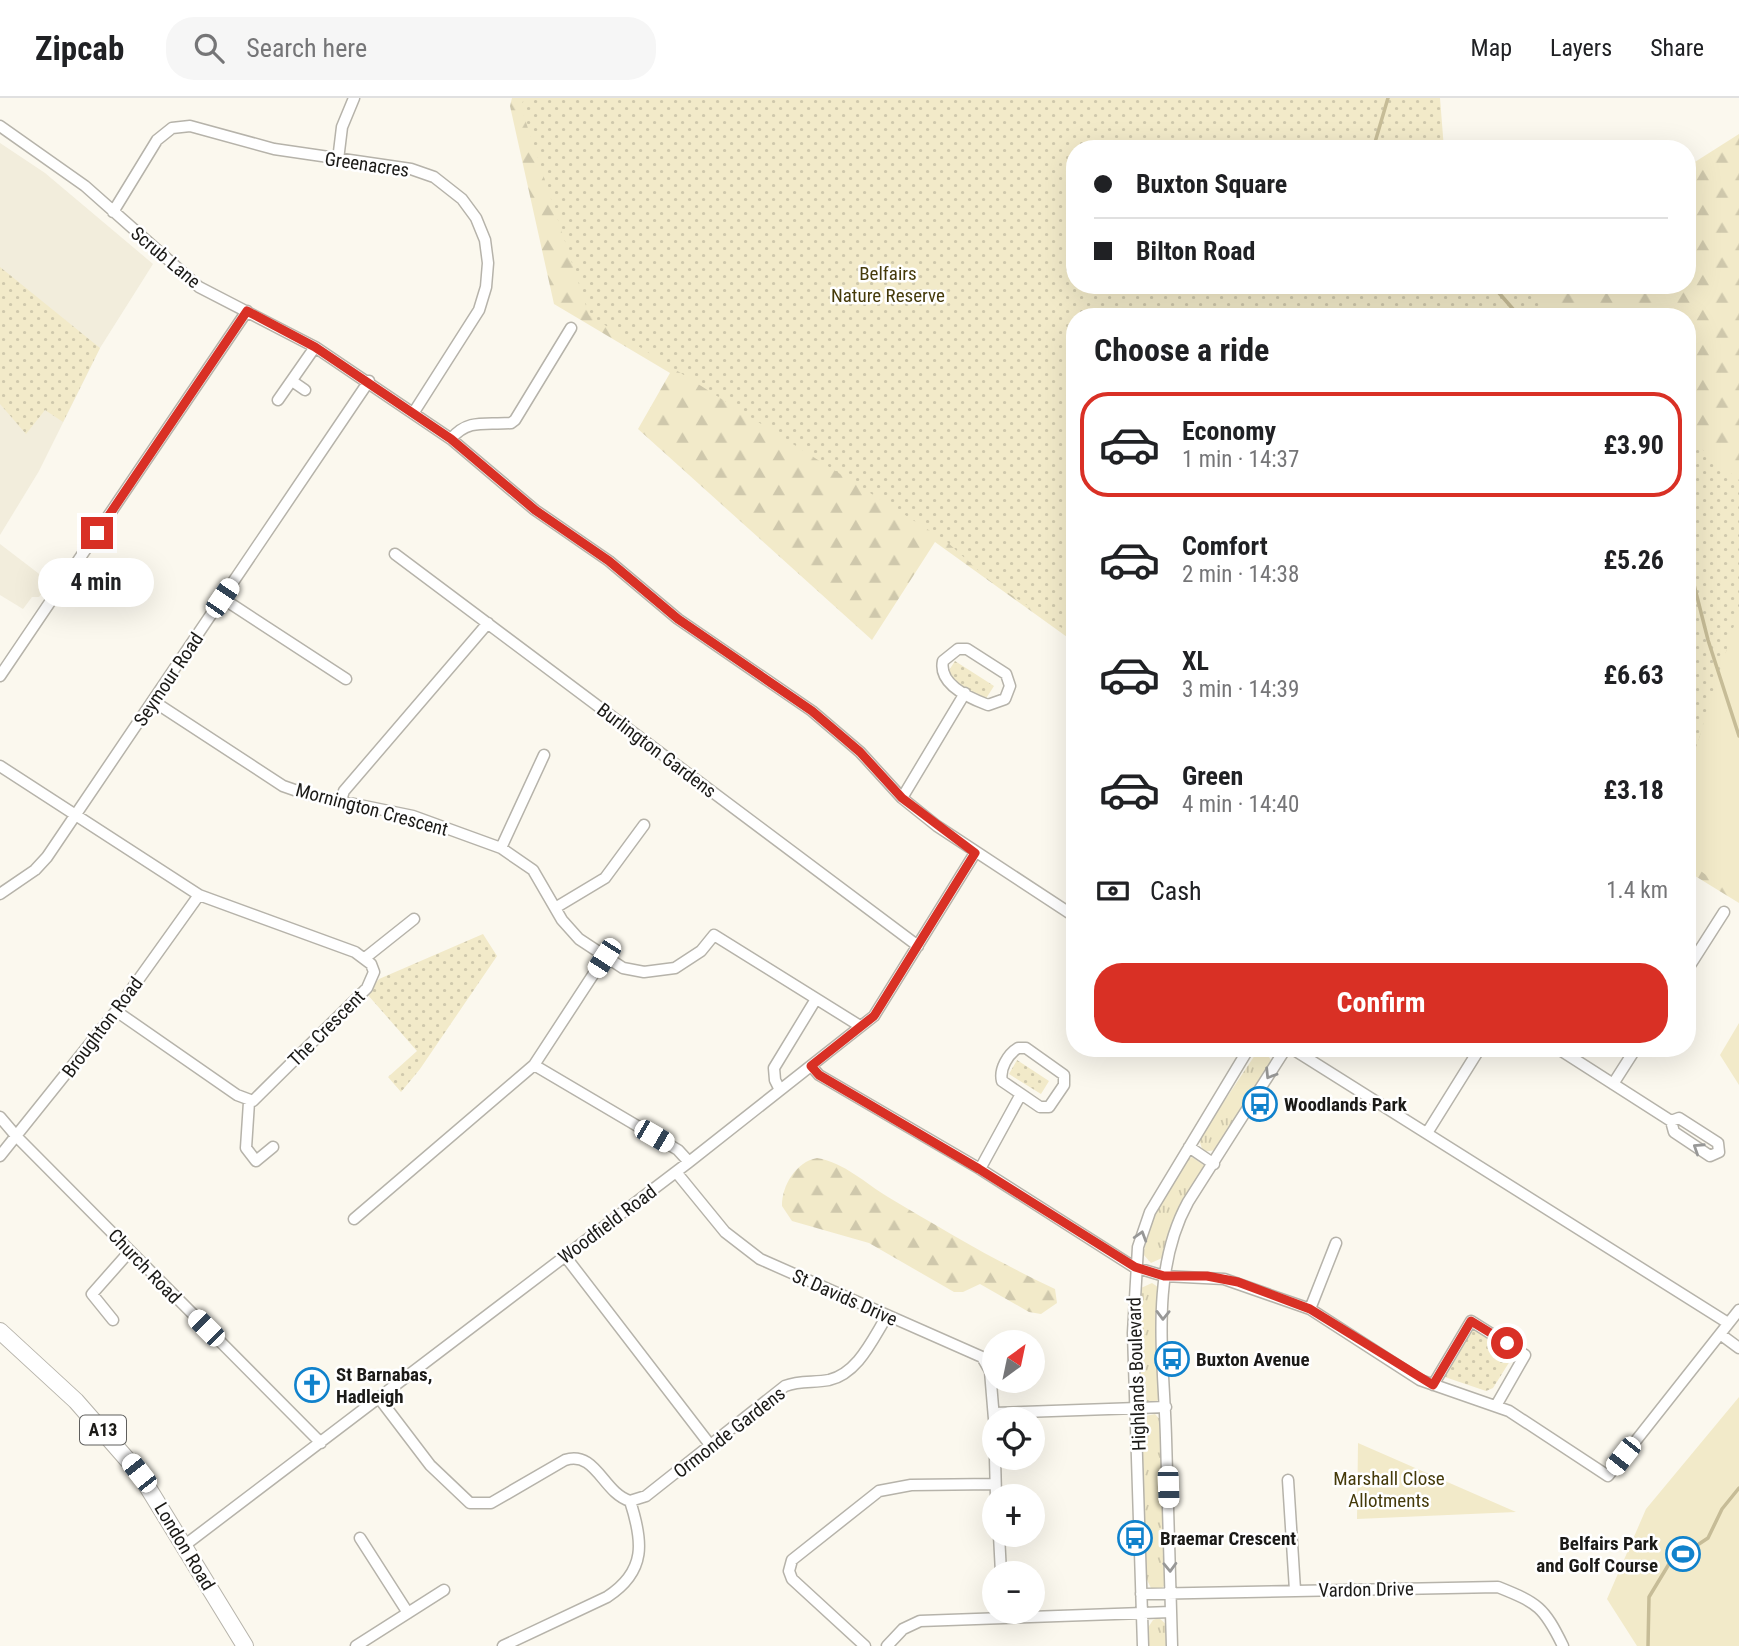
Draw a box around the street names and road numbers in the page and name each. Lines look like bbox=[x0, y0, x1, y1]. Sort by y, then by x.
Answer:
street label: Greenacres bbox=[323, 147, 411, 182]
street label: Scrub Lane bbox=[126, 222, 205, 293]
street label: Seymour Road bbox=[129, 628, 208, 730]
street label: Burlington Gardens bbox=[593, 698, 721, 803]
street label: Mornington Crescent bbox=[293, 778, 451, 841]
street label: Broughton Road bbox=[57, 972, 148, 1082]
street label: The Crescent bbox=[283, 985, 369, 1071]
street label: Woodfield Road bbox=[554, 1180, 661, 1269]
street label: Church Road bbox=[103, 1224, 186, 1309]
street label: St Davids Drive bbox=[789, 1264, 901, 1331]
street label: Highlands Boulevard bbox=[1122, 1297, 1151, 1451]
street label: Ormonde Gardens bbox=[669, 1382, 790, 1483]
road number: A13 bbox=[80, 1415, 126, 1444]
street label: London Road bbox=[149, 1498, 220, 1594]
street label: Vardon Drive bbox=[1318, 1577, 1414, 1602]

